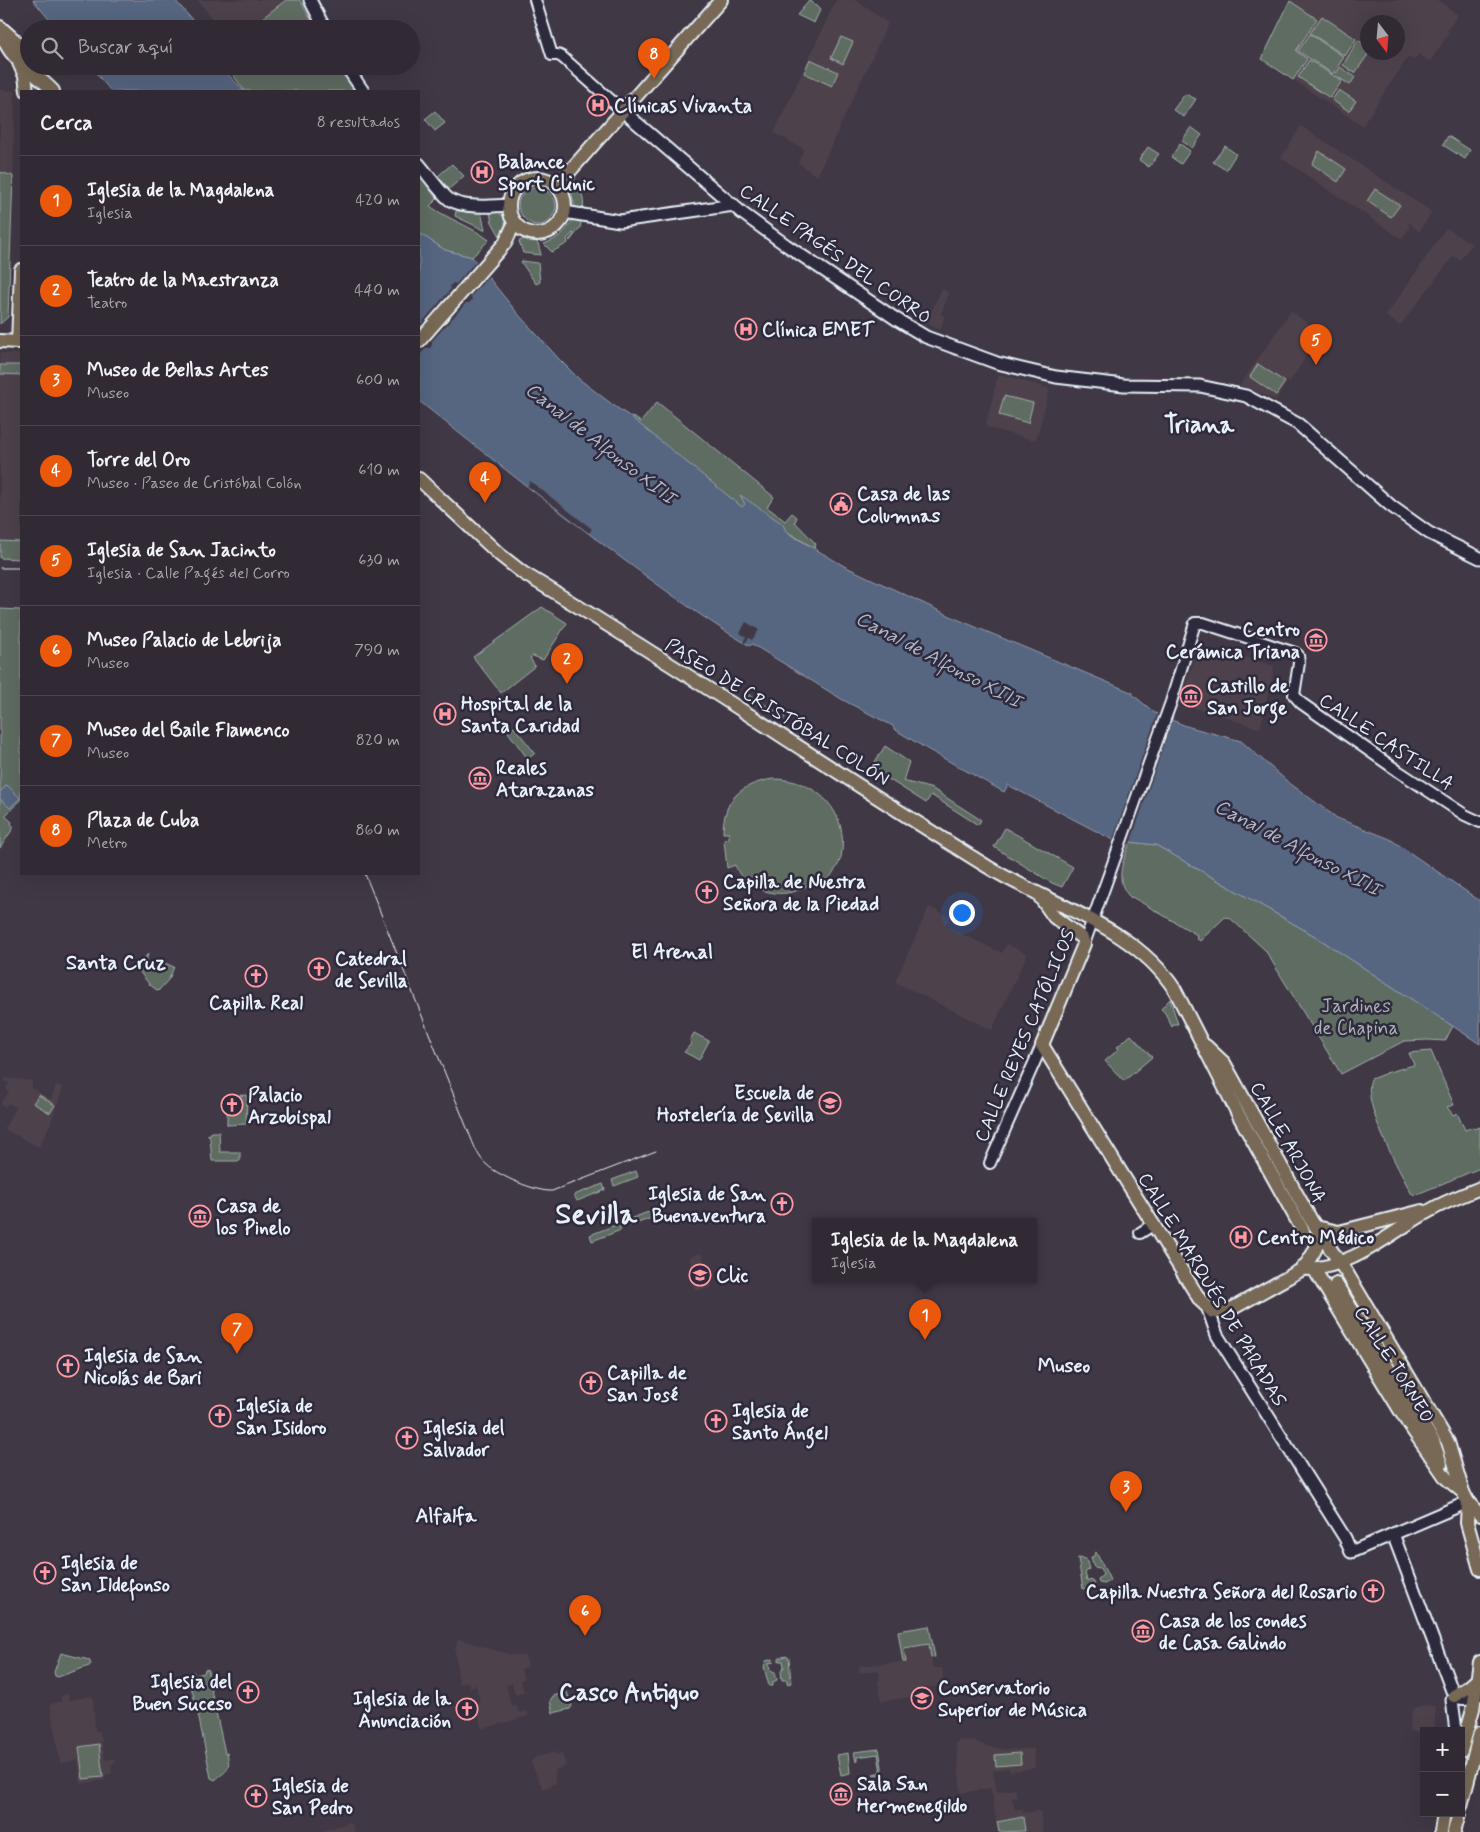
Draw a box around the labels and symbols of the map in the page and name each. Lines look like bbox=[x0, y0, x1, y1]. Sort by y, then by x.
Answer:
north arrow bbox=[1360, 15, 1405, 60]
pin: 8 bbox=[638, 38, 670, 79]
hospital icon: Clínicas Vivanta bbox=[586, 93, 610, 117]
place label: Clínicas Vivanta bbox=[614, 94, 752, 119]
place label: Balance Sport Clinic bbox=[498, 150, 595, 197]
hospital icon: Balance Sport Clinic bbox=[470, 160, 494, 184]
street label: CALLE PAGÉS DEL CORRO bbox=[734, 178, 937, 330]
hospital icon: Clínica EMET bbox=[734, 317, 758, 341]
place label: Clínica EMET bbox=[762, 318, 875, 343]
pin: 5 bbox=[1300, 324, 1332, 365]
water label: Canal de Alfonso XIII bbox=[519, 377, 683, 514]
district label: Triana bbox=[1164, 410, 1235, 441]
pin: 4 bbox=[469, 462, 501, 503]
place label: Casa de las Columnas bbox=[857, 482, 951, 529]
public building icon: Casa de las Columnas bbox=[829, 492, 853, 516]
water label: Canal de Alfonso XIII bbox=[850, 605, 1028, 718]
place label: Centro Cerámica Triana bbox=[1166, 618, 1300, 665]
museum icon: Centro Cerámica Triana bbox=[1304, 628, 1328, 652]
street label: PASEO DE CRISTÓBAL COLÓN bbox=[660, 633, 894, 792]
pin: 2 bbox=[551, 643, 583, 684]
place label: Castillo de San Jorge bbox=[1207, 674, 1289, 724]
museum icon: Castillo de San Jorge bbox=[1179, 684, 1203, 708]
street label: CALLE CASTILLA bbox=[1314, 688, 1458, 797]
place label: Hospital de la Santa Caridad bbox=[461, 692, 580, 739]
hospital icon: Hospital de la Santa Caridad bbox=[433, 702, 457, 726]
place label: Reales Atarazanas bbox=[496, 756, 594, 803]
museum icon: Reales Atarazanas bbox=[468, 766, 492, 790]
water label: Canal de Alfonso XIII bbox=[1209, 793, 1387, 906]
place label: Capilla de Nuestra Señora de la Piedad bbox=[723, 870, 879, 917]
church icon: Capilla de Nuestra Señora de la Piedad bbox=[695, 880, 719, 904]
your location bbox=[949, 900, 975, 926]
street label: CALLE REYES CATÓLICOS bbox=[969, 925, 1082, 1146]
district label: El Arenal bbox=[631, 939, 713, 966]
place label: Catedral de Sevilla bbox=[335, 947, 408, 994]
district label: Santa Cruz bbox=[66, 950, 166, 977]
church icon: Catedral de Sevilla bbox=[307, 957, 331, 981]
church icon: Capilla Real bbox=[244, 964, 268, 988]
place label: Capilla Real bbox=[209, 991, 303, 1016]
park label: Jardines de Chapina bbox=[1314, 994, 1398, 1041]
street label: CALLE ARJONA bbox=[1244, 1078, 1331, 1208]
place label: Escuela de Hostelería de Sevilla bbox=[657, 1081, 814, 1128]
place label: Palacio Arzobispal bbox=[248, 1083, 331, 1130]
school or university icon: Escuela de Hostelería de Sevilla bbox=[818, 1091, 842, 1115]
church icon: Palacio Arzobispal bbox=[220, 1093, 244, 1117]
street label: CALLE MARQUÉS DE PARADAS bbox=[1132, 1168, 1293, 1412]
place label: Iglesia de San Buenaventura bbox=[648, 1182, 766, 1229]
church icon: Iglesia de San Buenaventura bbox=[770, 1192, 794, 1216]
place label: Casa de los Pinelo bbox=[216, 1194, 291, 1241]
district label: Sevilla bbox=[555, 1196, 638, 1234]
museum icon: Casa de los Pinelo bbox=[188, 1204, 212, 1228]
hospital icon: Centro Médico bbox=[1229, 1225, 1253, 1249]
place label: Centro Médico bbox=[1257, 1226, 1374, 1251]
school or university icon: Clic bbox=[688, 1263, 712, 1287]
place label: Clic bbox=[716, 1264, 749, 1289]
pin: 1 bbox=[909, 1299, 941, 1340]
street label: CALLE TORNEO bbox=[1348, 1302, 1440, 1428]
pin: 7 bbox=[221, 1313, 253, 1354]
place label: Iglesia de San Nicolás de Bari bbox=[84, 1344, 202, 1391]
district label: Museo bbox=[1038, 1353, 1091, 1380]
church icon: Iglesia de San Nicolás de Bari bbox=[56, 1354, 80, 1378]
place label: Capilla de San José bbox=[607, 1361, 688, 1408]
church icon: Capilla de San José bbox=[579, 1371, 603, 1395]
place label: Iglesia de San Isidoro bbox=[236, 1394, 327, 1441]
place label: Iglesia de Santo Ángel bbox=[732, 1399, 828, 1449]
church icon: Iglesia de San Isidoro bbox=[208, 1404, 232, 1428]
church icon: Iglesia de Santo Ángel bbox=[704, 1409, 728, 1433]
place label: Iglesia del Salvador bbox=[423, 1416, 505, 1463]
church icon: Iglesia del Salvador bbox=[395, 1426, 419, 1450]
pin: 3 bbox=[1110, 1471, 1142, 1512]
district label: Alfalfa bbox=[415, 1503, 478, 1530]
place label: Iglesia de San Ildefonso bbox=[61, 1551, 170, 1601]
church icon: Iglesia de San Ildefonso bbox=[33, 1561, 57, 1585]
church icon: Capilla Nuestra Señora del Rosario bbox=[1361, 1579, 1385, 1603]
place label: Capilla Nuestra Señora del Rosario bbox=[1086, 1580, 1357, 1605]
pin: 6 bbox=[569, 1595, 601, 1636]
place label: Casa de los condes de Casa Galindo bbox=[1159, 1609, 1307, 1656]
museum icon: Casa de los condes de Casa Galindo bbox=[1131, 1619, 1155, 1643]
place label: Iglesia del Buen Suceso bbox=[133, 1670, 232, 1717]
place label: Conservatorio Superior de Música bbox=[938, 1676, 1087, 1723]
district label: Casco Antiguo bbox=[559, 1678, 699, 1710]
church icon: Iglesia del Buen Suceso bbox=[236, 1680, 260, 1704]
school or university icon: Conservatorio Superior de Música bbox=[910, 1686, 934, 1710]
place label: Iglesia de la Anunciación bbox=[353, 1687, 452, 1734]
church icon: Iglesia de la Anunciación bbox=[455, 1697, 479, 1721]
place label: Sala San Hermenegildo bbox=[857, 1772, 968, 1822]
place label: Iglesia de San Pedro bbox=[272, 1774, 353, 1821]
museum icon: Sala San Hermenegildo bbox=[829, 1782, 853, 1806]
church icon: Iglesia de San Pedro bbox=[244, 1784, 268, 1808]

